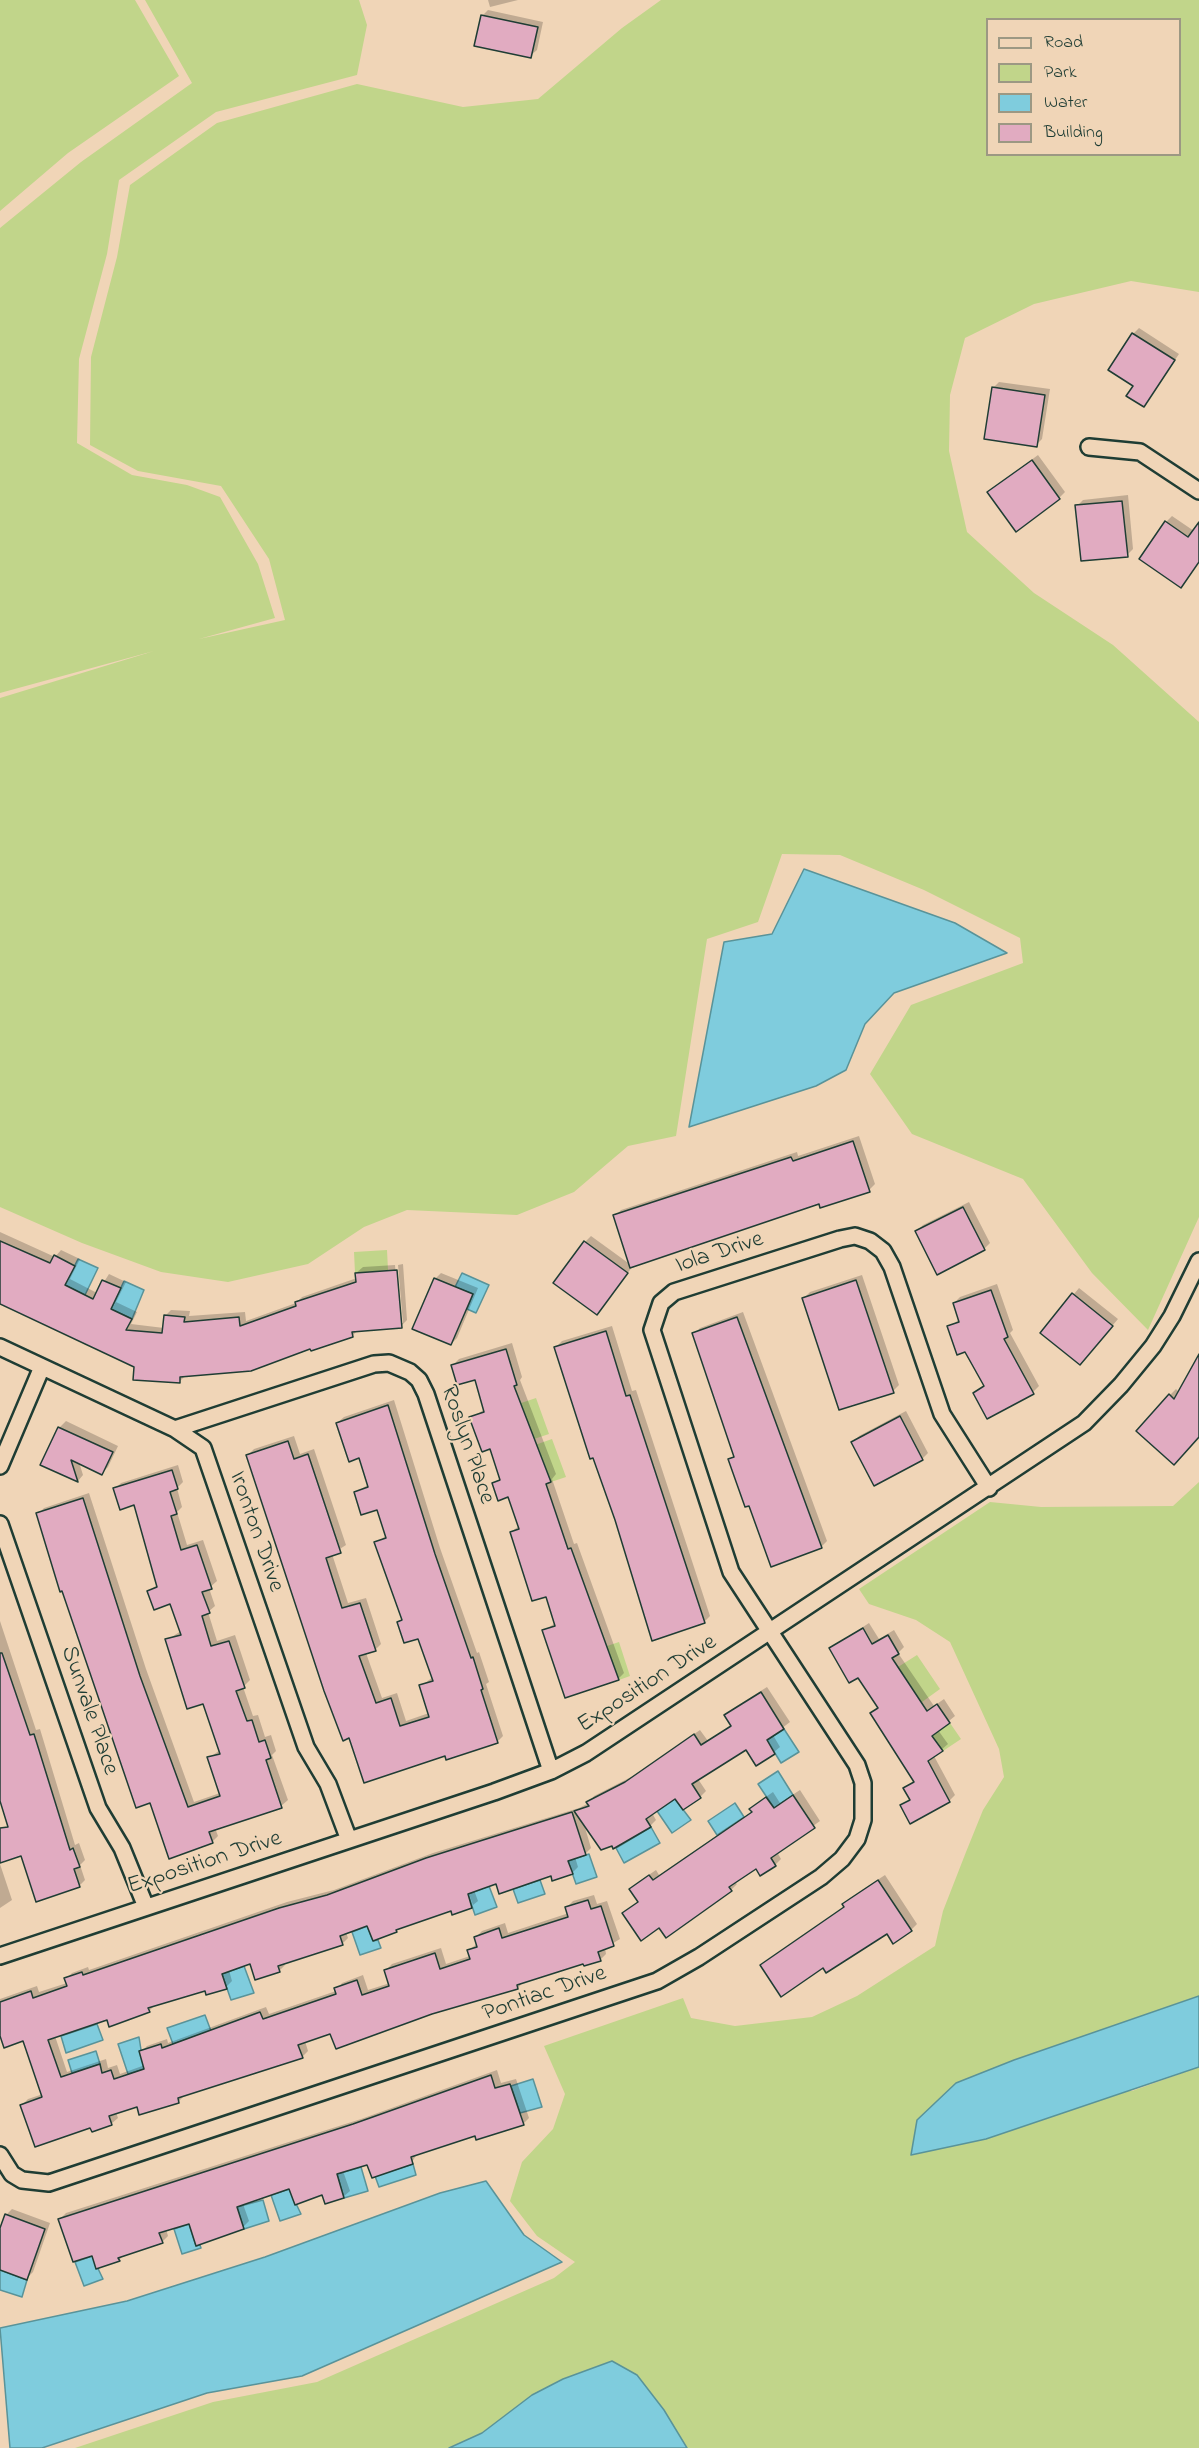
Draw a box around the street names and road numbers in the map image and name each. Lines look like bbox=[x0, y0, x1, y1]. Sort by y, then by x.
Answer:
street label: Iola Drive bbox=[673, 1226, 767, 1282]
street label: Roslyn Place bbox=[432, 1382, 500, 1508]
street label: Ironton Drive bbox=[221, 1468, 289, 1596]
street label: Exposition Drive bbox=[573, 1629, 723, 1741]
street label: Sunvale Place bbox=[52, 1643, 124, 1779]
street label: Exposition Drive bbox=[124, 1826, 286, 1902]
street label: Pontiac Drive bbox=[479, 1960, 611, 2030]

